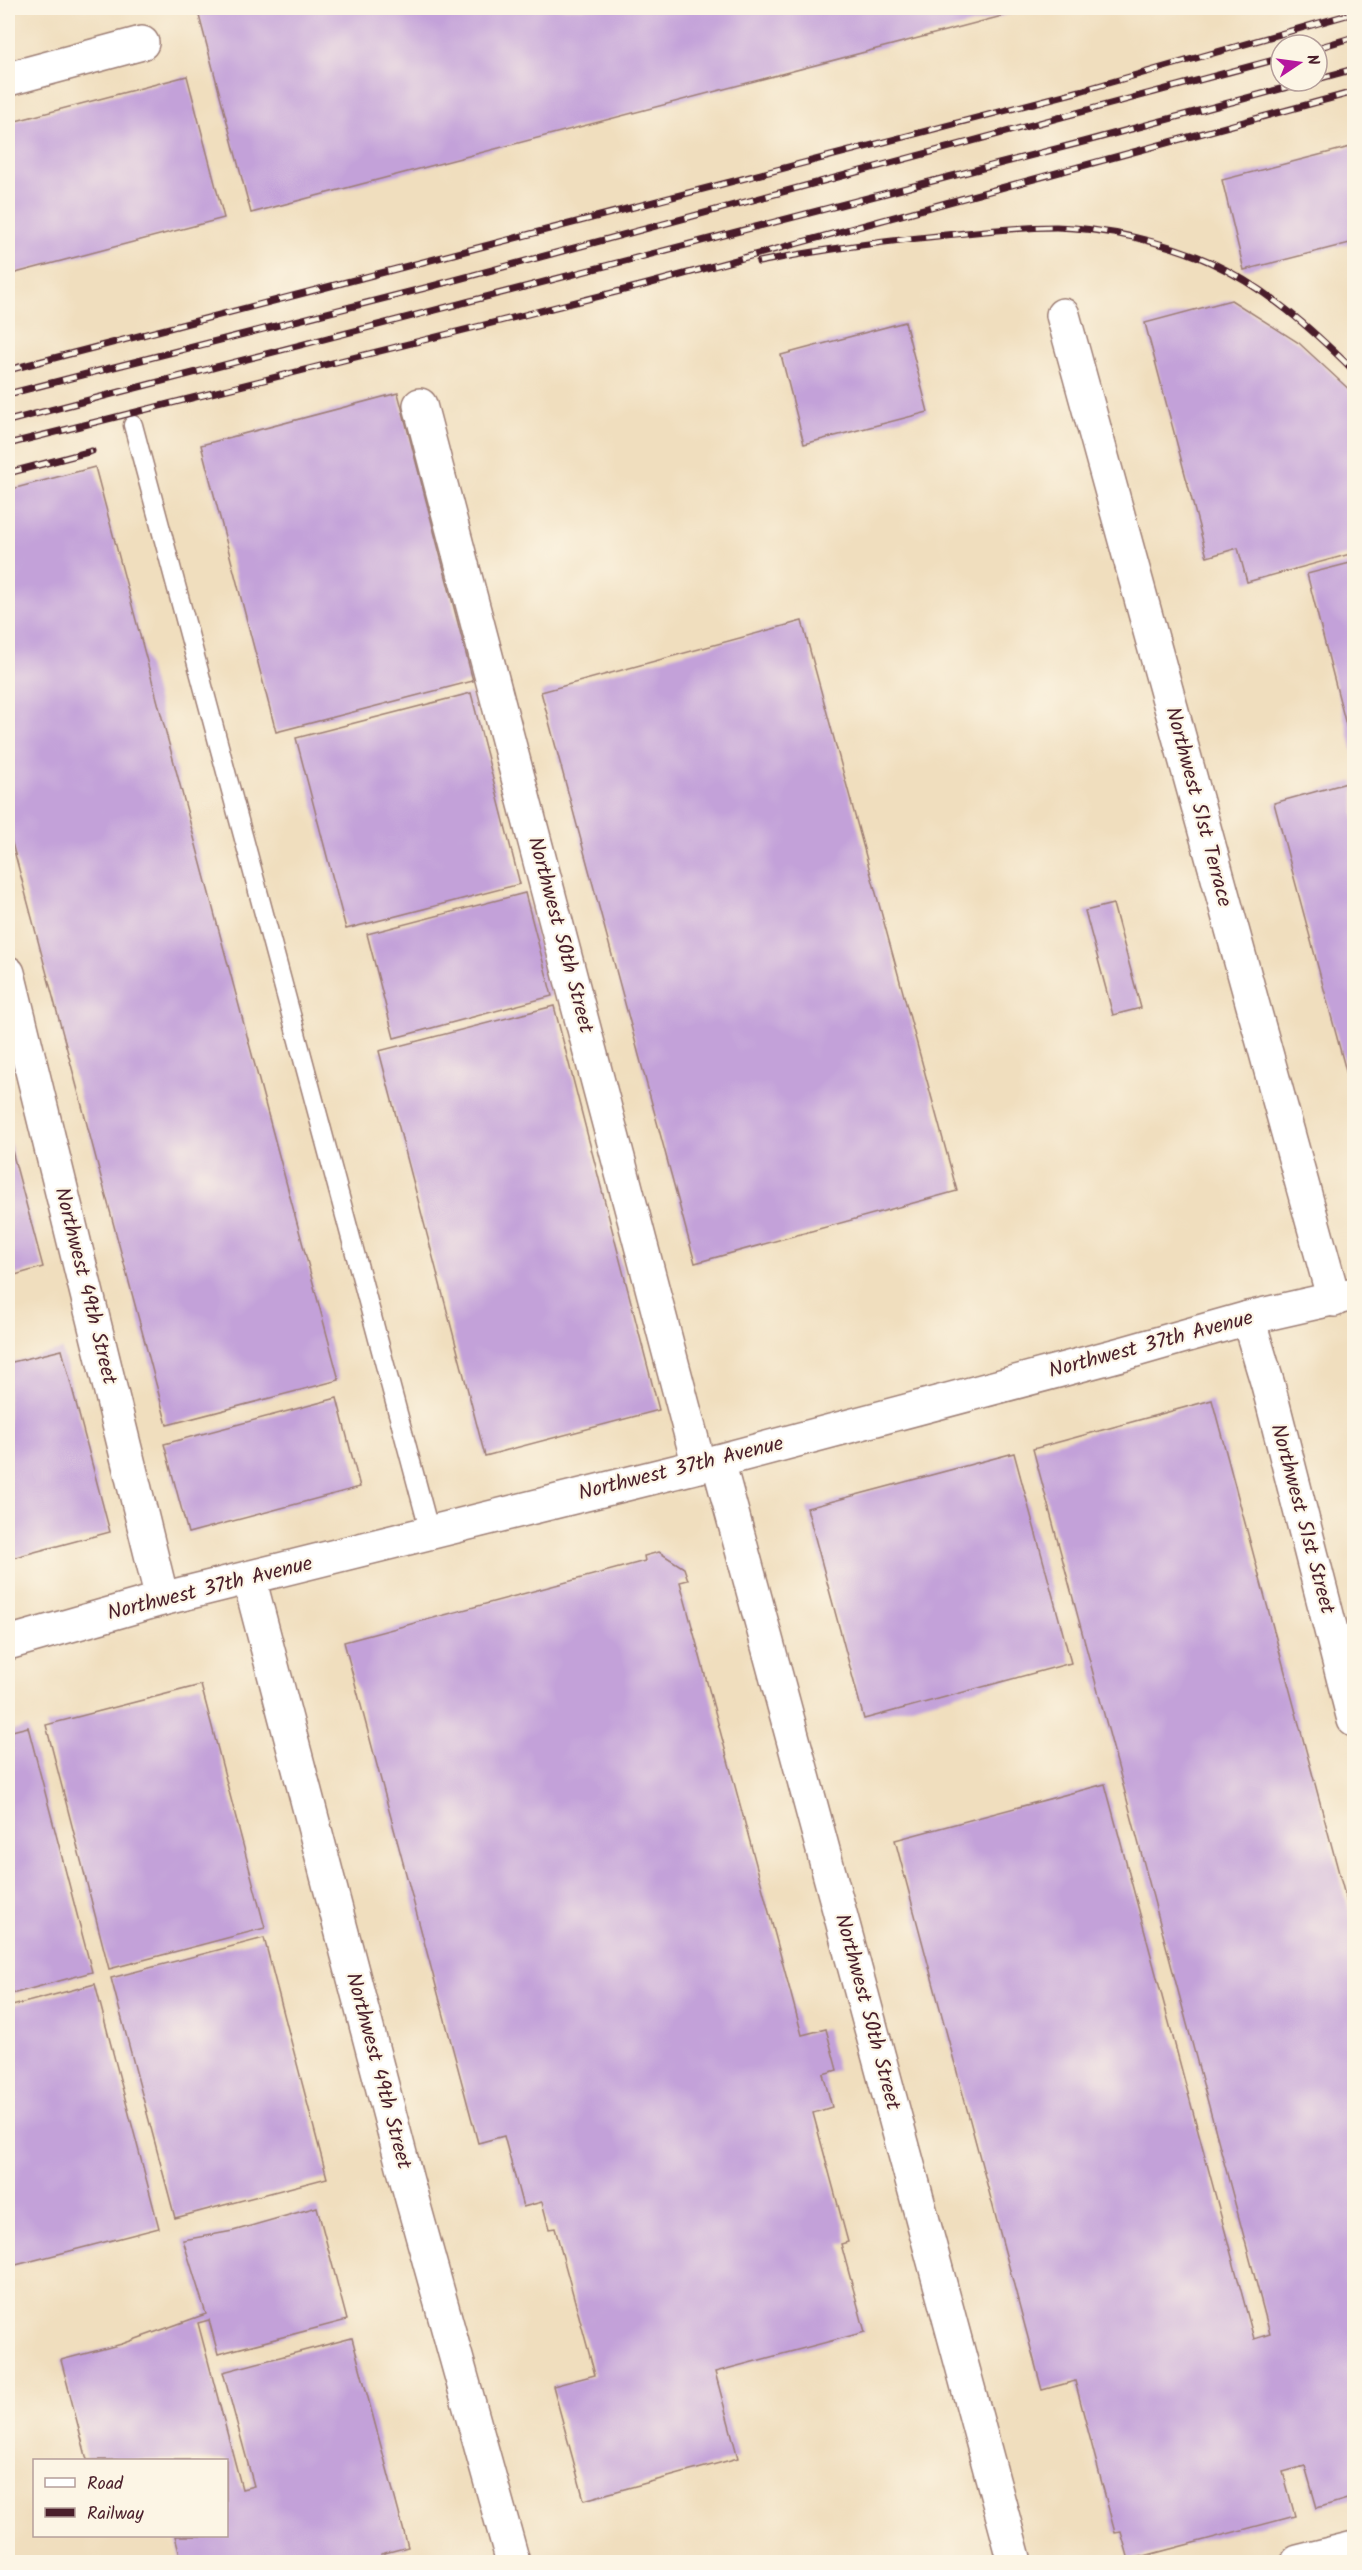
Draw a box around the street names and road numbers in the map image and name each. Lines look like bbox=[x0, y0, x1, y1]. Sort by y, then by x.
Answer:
street label: Northwest 51st Terrace bbox=[1155, 703, 1241, 911]
street label: Northwest 50th Street bbox=[518, 833, 602, 1038]
street label: Northwest 49th Street bbox=[45, 1184, 126, 1389]
street label: Northwest 37th Avenue bbox=[1045, 1302, 1257, 1388]
street label: Northwest 51st Street bbox=[1261, 1420, 1343, 1619]
street label: Northwest 37th Avenue bbox=[575, 1427, 788, 1510]
street label: Northwest 37th Avenue bbox=[104, 1547, 317, 1630]
street label: Northwest 50th Street bbox=[825, 1910, 909, 2115]
street label: Northwest 49th Street bbox=[336, 1969, 420, 2174]

